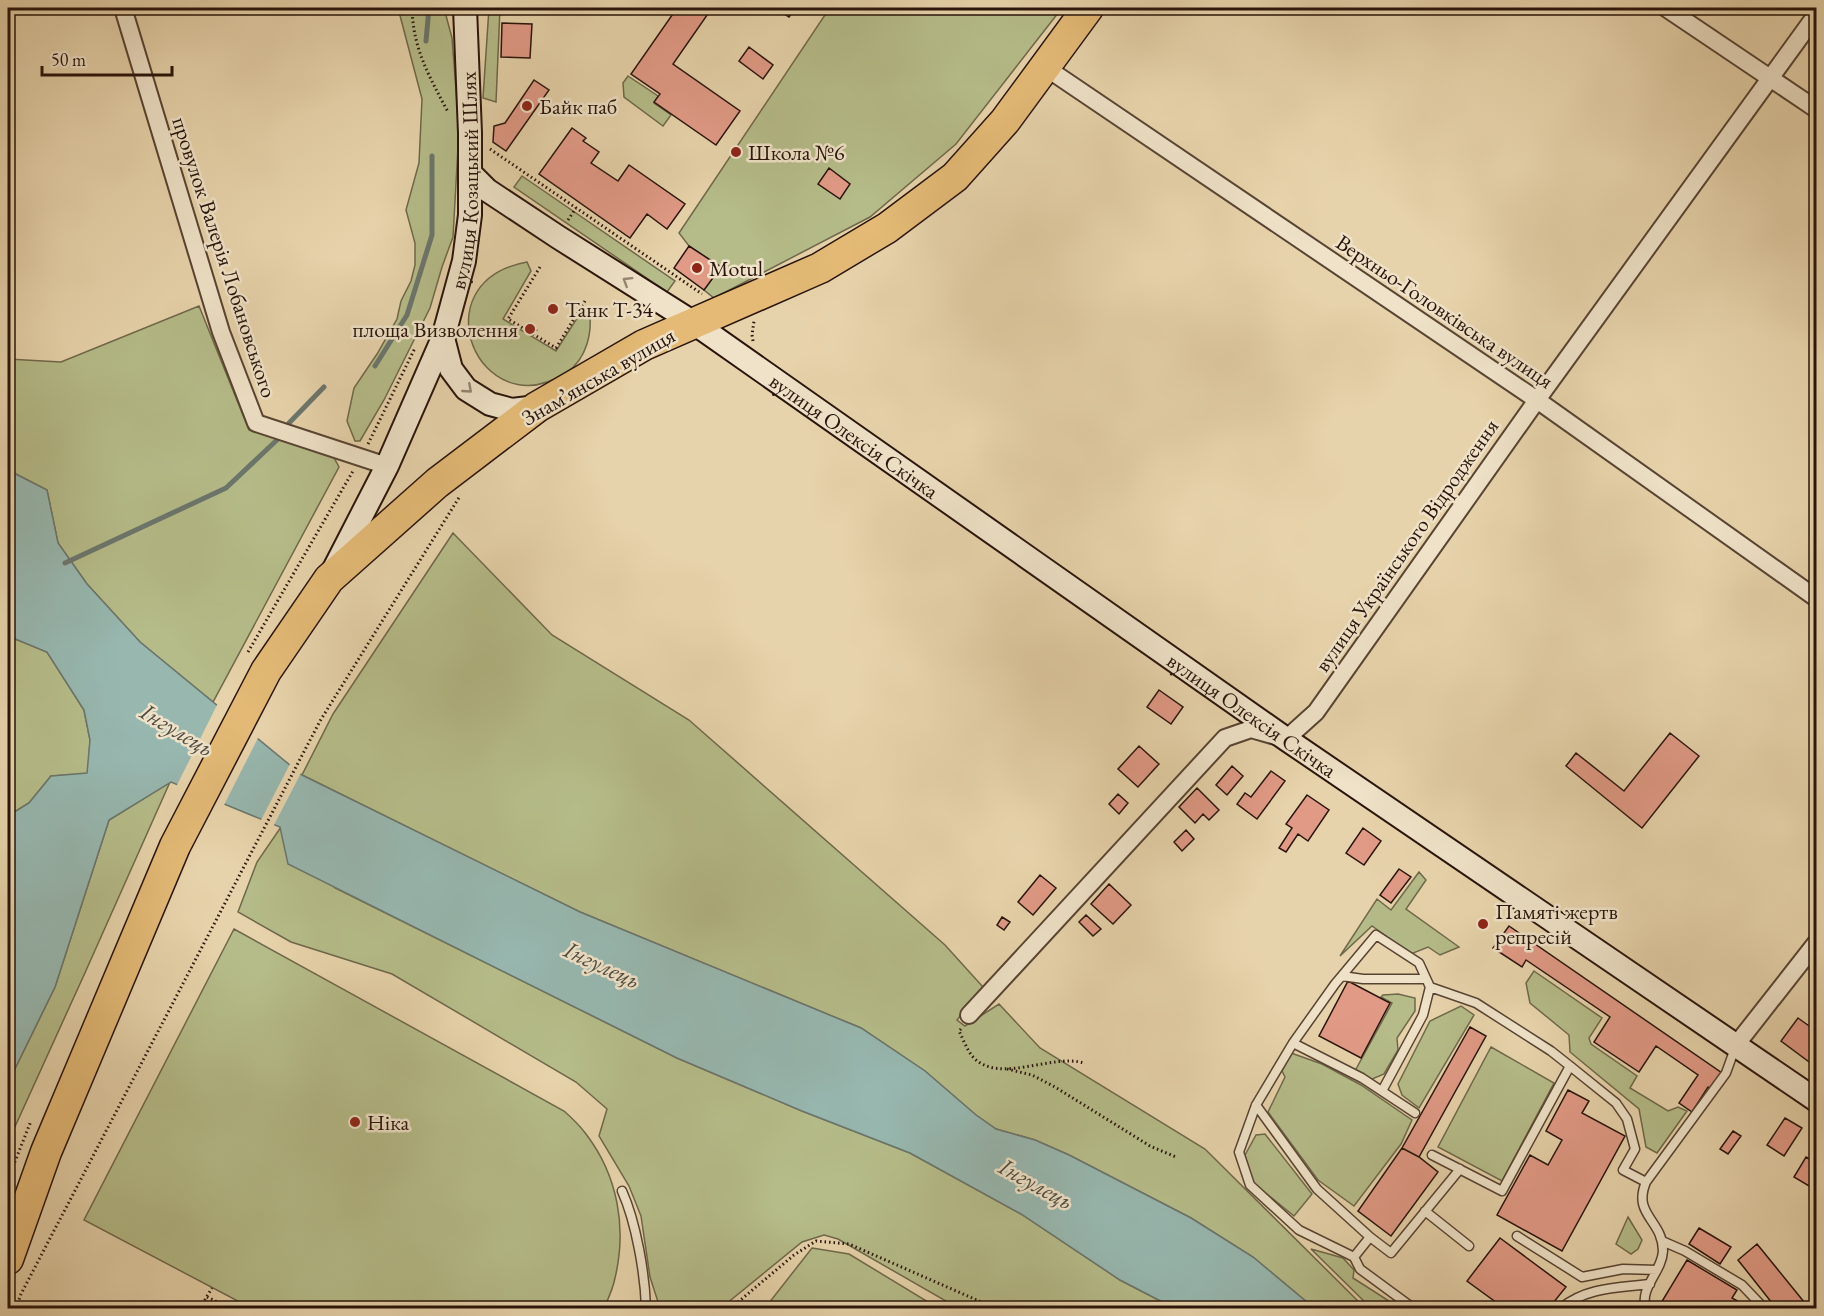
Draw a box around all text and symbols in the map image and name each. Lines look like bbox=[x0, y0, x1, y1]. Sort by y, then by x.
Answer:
scale bar bbox=[42, 39, 172, 77]
text: 50 m bbox=[51, 48, 86, 71]
street label: вулиця Козацький Шлях bbox=[443, 70, 486, 293]
place label: Байк паб bbox=[539, 92, 617, 121]
marker: Байк паб bbox=[520, 99, 534, 113]
street label: провулок Валерія Лобановського bbox=[165, 113, 284, 401]
place label: Школа №6 bbox=[748, 138, 845, 167]
marker: Школа №6 bbox=[729, 145, 743, 159]
street label: Верхньо-Головківська вулиця bbox=[1330, 228, 1559, 395]
place label: Motul bbox=[709, 254, 763, 283]
marker: Motul bbox=[690, 261, 704, 275]
one-way arrow bbox=[623, 276, 633, 288]
place label: Танк Т-34 bbox=[565, 295, 654, 324]
marker: Танк Т-34 bbox=[546, 302, 560, 316]
place label: площа Визволення bbox=[353, 315, 518, 344]
street label: Знамʼянська вулиця bbox=[516, 321, 680, 432]
marker: площа Визволення bbox=[523, 322, 537, 336]
street label: вулиця Олексія Скічка bbox=[764, 367, 944, 506]
one-way arrow bbox=[462, 382, 472, 393]
street label: вулиця Українського Відродження bbox=[1308, 413, 1505, 678]
street label: вулиця Олексія Скічка bbox=[1161, 646, 1342, 784]
water label: Інгулець bbox=[134, 695, 220, 763]
place label: Памяті жертв репресій bbox=[1495, 897, 1618, 951]
marker: Памяті жертв репресій bbox=[1476, 917, 1490, 931]
water label: Інгулець bbox=[558, 933, 645, 996]
place label: Ніка bbox=[367, 1108, 409, 1137]
marker: Ніка bbox=[348, 1115, 362, 1129]
water label: Інгулець bbox=[993, 1150, 1079, 1217]

